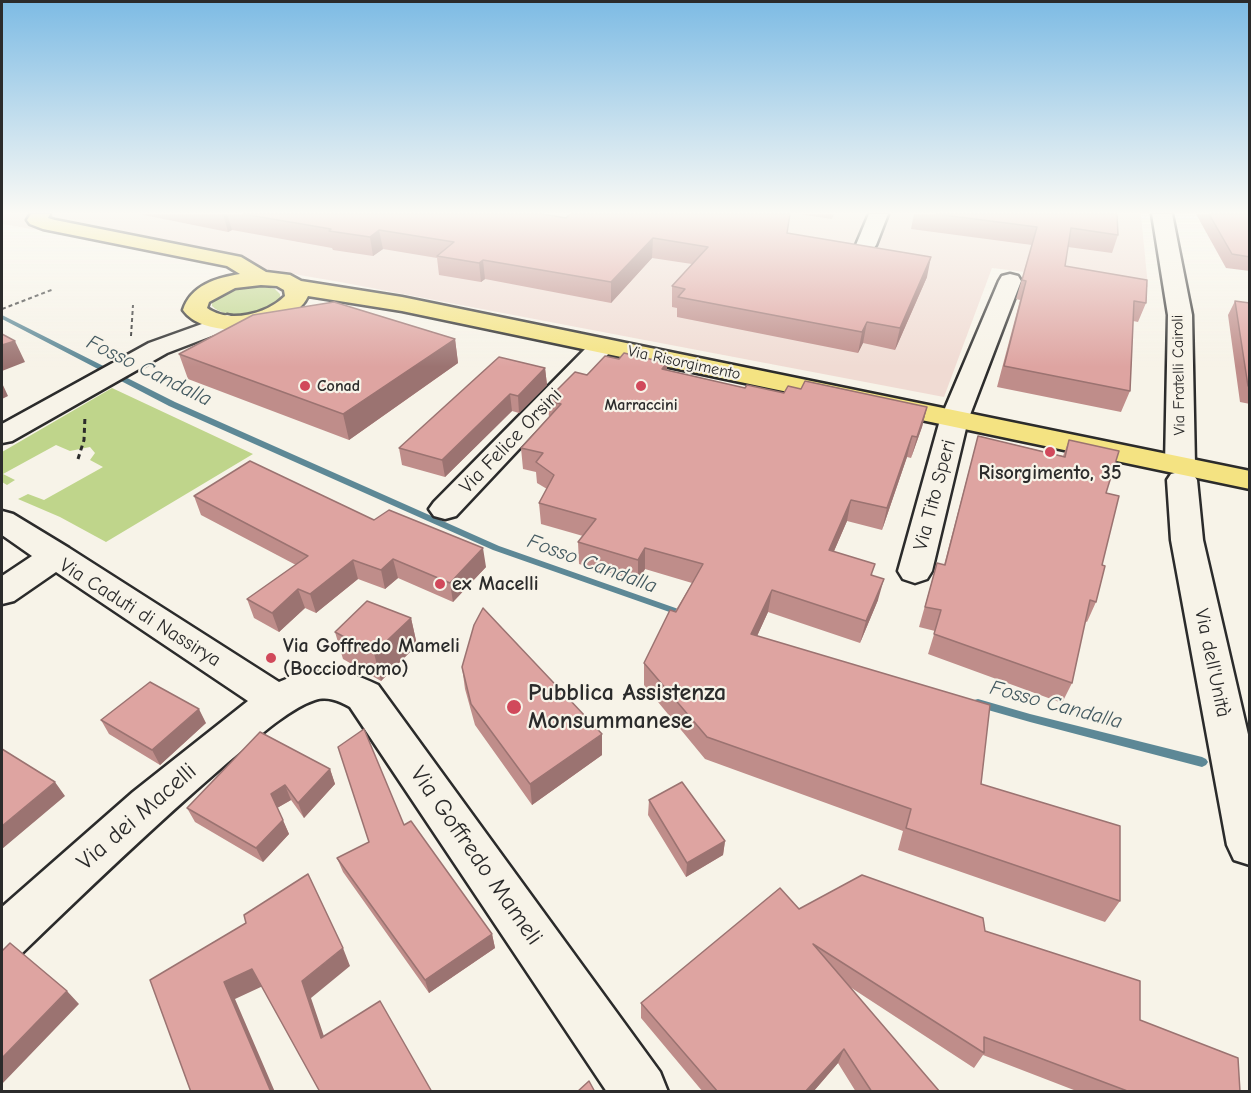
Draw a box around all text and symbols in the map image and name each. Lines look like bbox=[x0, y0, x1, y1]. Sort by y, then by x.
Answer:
street label: Via Fratelli Cairoli bbox=[1168, 314, 1190, 436]
water label: Fosso Candalla bbox=[82, 330, 216, 412]
street label: Via Risorgimento bbox=[626, 342, 742, 384]
place label: Conad bbox=[317, 376, 360, 396]
marker: Conad bbox=[298, 379, 312, 393]
marker: Marraccini bbox=[634, 379, 648, 393]
street label: Via Felice Orsini bbox=[455, 383, 567, 499]
place label: Marraccini bbox=[604, 395, 678, 415]
street label: Via Tito Speri bbox=[909, 437, 961, 553]
marker: Risorgimento, 35 bbox=[1043, 445, 1057, 459]
place label: Risorgimento, 35 bbox=[978, 461, 1122, 485]
water label: Fosso Candalla bbox=[524, 529, 660, 599]
street label: Via Caduti di Nassirya bbox=[55, 554, 225, 672]
place label: ex Macelli bbox=[452, 572, 539, 596]
marker: ex Macelli bbox=[433, 577, 447, 591]
street label: Via dell'Unità bbox=[1189, 606, 1235, 720]
place label: Via Goffredo Mameli (Bocciodromo) bbox=[283, 634, 460, 681]
marker: Via Goffredo Mameli (Bocciodromo) bbox=[264, 651, 278, 665]
water label: Fosso Candalla bbox=[987, 675, 1125, 735]
place label: Pubblica Assistenza Monsummanese bbox=[528, 679, 726, 735]
marker: Pubblica Assistenza Monsummanese bbox=[505, 698, 523, 716]
street label: Via dei Macelli bbox=[71, 757, 203, 877]
street label: Via Goffredo Mameli bbox=[404, 761, 548, 951]

